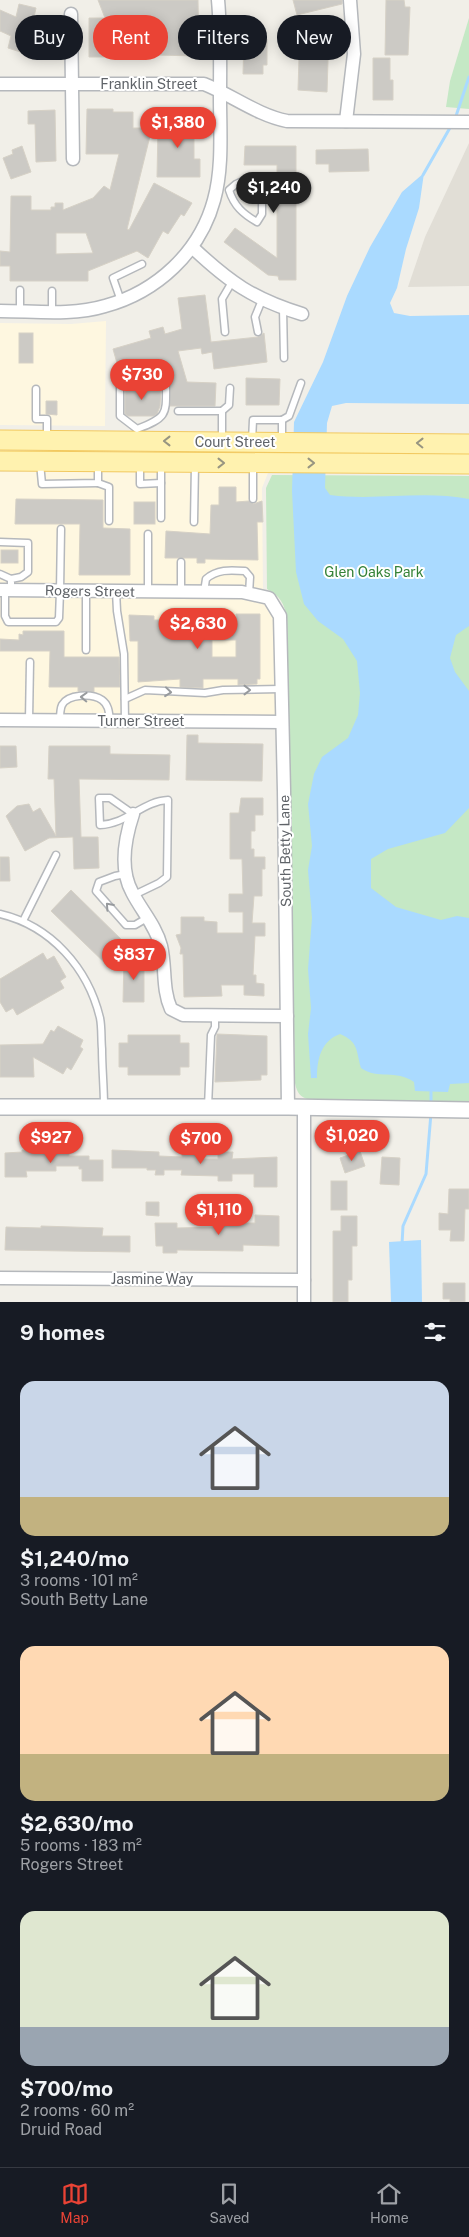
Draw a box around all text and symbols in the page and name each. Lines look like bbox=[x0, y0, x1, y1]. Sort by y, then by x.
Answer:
chip: Buy bbox=[15, 15, 83, 60]
chip: Rent bbox=[93, 15, 168, 60]
chip: Filters bbox=[178, 15, 267, 60]
chip: New bbox=[277, 15, 351, 60]
street label: Franklin Street bbox=[100, 76, 198, 92]
pin: $1,380 bbox=[137, 106, 219, 149]
text: $1,380 bbox=[151, 113, 205, 132]
pin: $1,240 bbox=[233, 172, 315, 214]
text: $1,240 bbox=[247, 178, 301, 197]
pin: $730 bbox=[112, 358, 172, 401]
text: $730 bbox=[121, 365, 163, 384]
street label: Court Street bbox=[195, 434, 275, 450]
one-way arrow bbox=[163, 436, 170, 446]
one-way arrow bbox=[416, 438, 424, 448]
one-way arrow bbox=[218, 458, 225, 468]
one-way arrow bbox=[308, 458, 316, 468]
park label: Glen Oaks Park bbox=[324, 564, 424, 580]
street label: Rogers Street bbox=[45, 582, 135, 600]
pin: $2,630 bbox=[157, 608, 239, 650]
text: $2,630 bbox=[170, 614, 226, 633]
one-way arrow bbox=[244, 685, 252, 695]
one-way arrow bbox=[164, 686, 172, 697]
one-way arrow bbox=[80, 691, 88, 702]
street label: Turner Street bbox=[98, 713, 185, 729]
street label: South Betty Lane bbox=[276, 795, 294, 907]
one-way arrow bbox=[106, 902, 115, 911]
pin: $837 bbox=[104, 938, 164, 981]
text: $837 bbox=[113, 945, 155, 964]
pin: $1,020 bbox=[311, 1120, 393, 1162]
pin: $927 bbox=[21, 1122, 81, 1164]
pin: $700 bbox=[171, 1122, 231, 1165]
text: $1,020 bbox=[326, 1126, 378, 1145]
text: $927 bbox=[30, 1128, 72, 1147]
text: $700 bbox=[180, 1129, 222, 1148]
pin: $1,110 bbox=[178, 1194, 260, 1236]
text: $1,110 bbox=[196, 1200, 242, 1219]
street label: Jasmine Way bbox=[111, 1271, 194, 1287]
icon: filters bbox=[421, 1318, 449, 1346]
text: 9 homes bbox=[20, 1320, 105, 1345]
icon: home bbox=[190, 1413, 280, 1503]
text: $1,240/mo bbox=[20, 1546, 129, 1571]
text: 3 rooms · 101 m² bbox=[20, 1571, 138, 1590]
text: South Betty Lane bbox=[20, 1590, 148, 1609]
icon: home bbox=[190, 1678, 280, 1768]
text: $2,630/mo bbox=[20, 1811, 134, 1836]
text: 5 rooms · 183 m² bbox=[20, 1836, 142, 1855]
text: Rogers Street bbox=[20, 1855, 123, 1874]
icon: home bbox=[190, 1943, 280, 2033]
text: $700/mo bbox=[20, 2076, 113, 2101]
text: 2 rooms · 60 m² bbox=[20, 2101, 134, 2120]
text: Druid Road bbox=[20, 2120, 102, 2139]
tab: Map bbox=[60, 2180, 89, 2226]
tab: Saved bbox=[209, 2180, 249, 2226]
tab: Home bbox=[370, 2180, 409, 2226]

